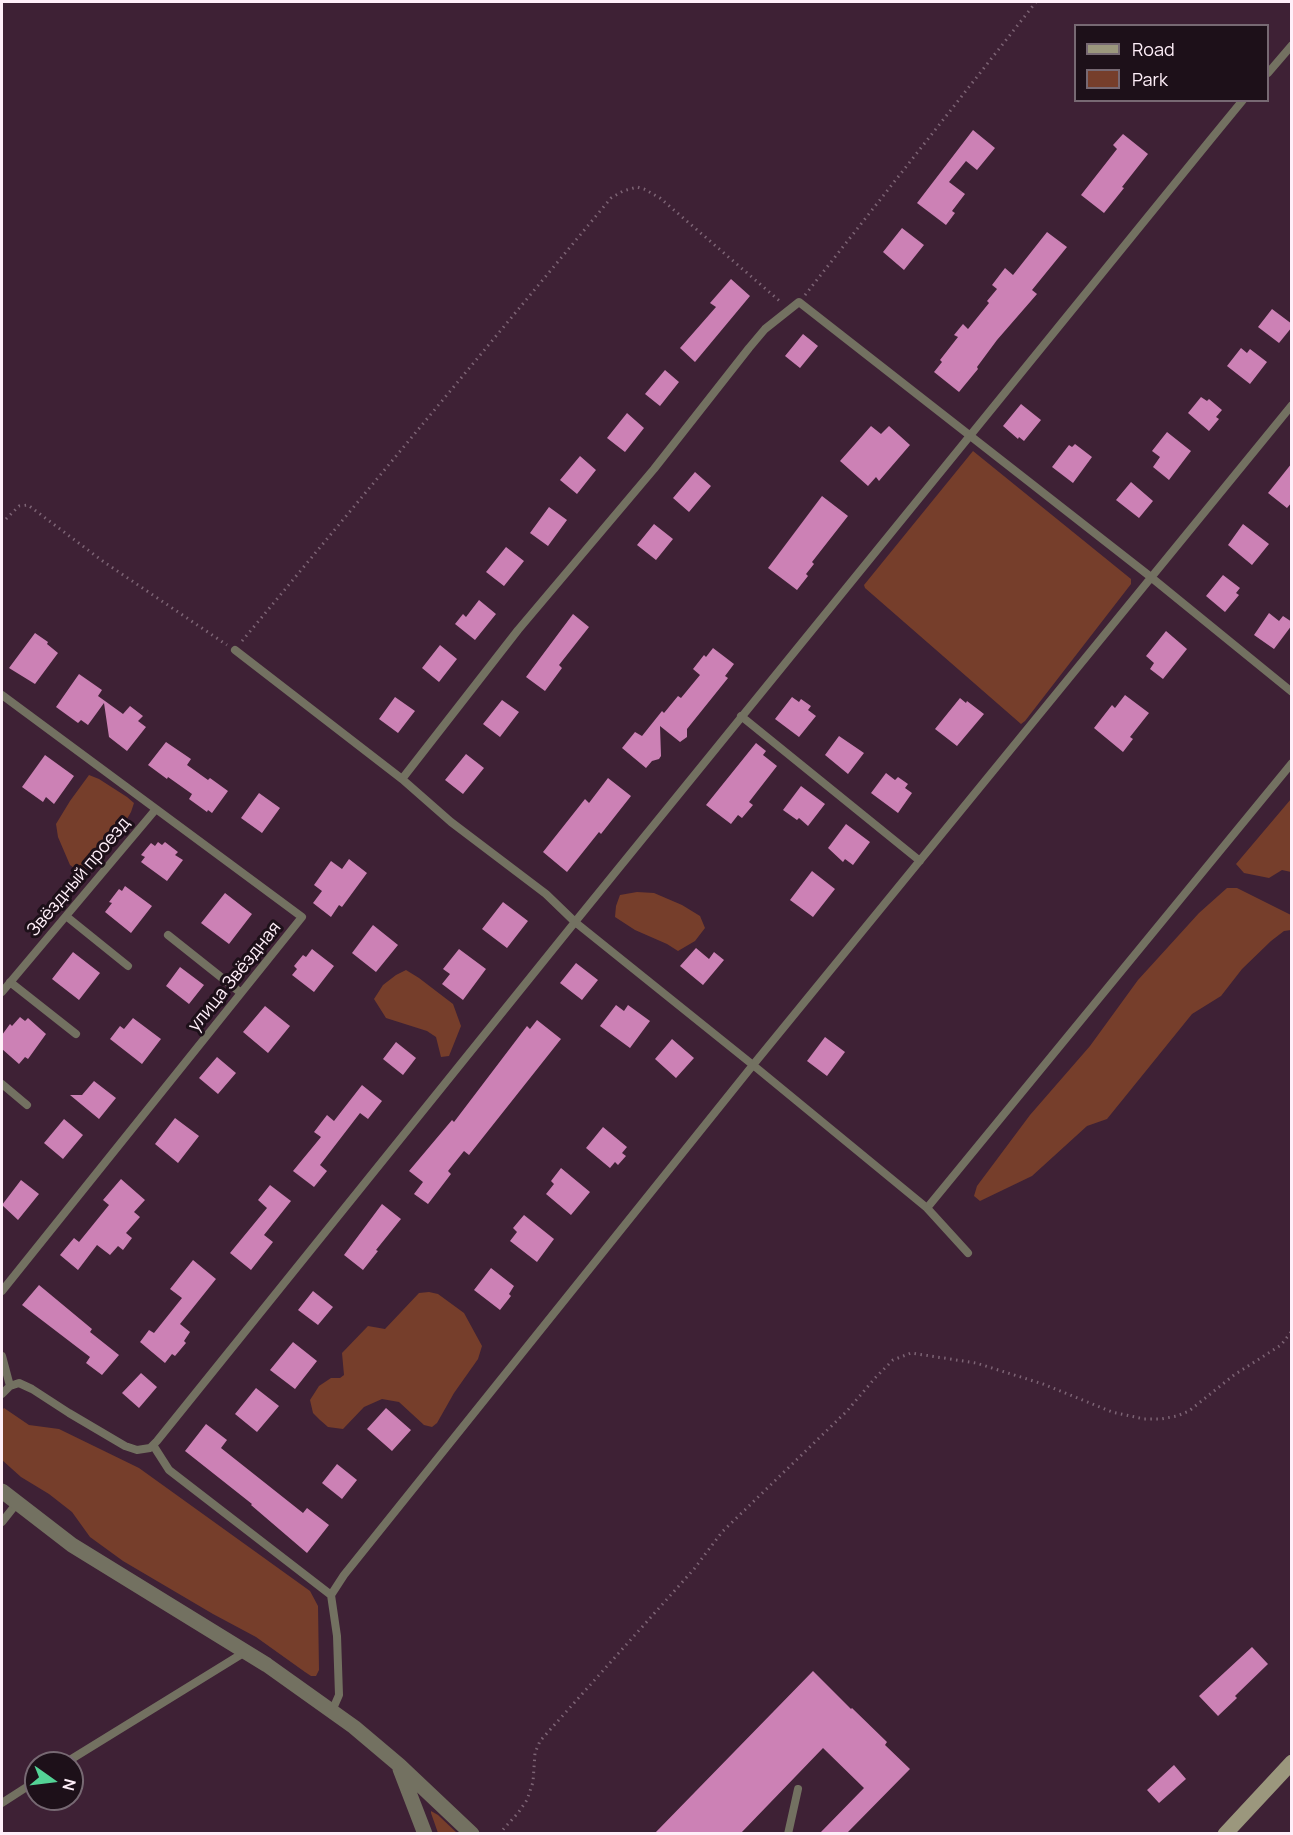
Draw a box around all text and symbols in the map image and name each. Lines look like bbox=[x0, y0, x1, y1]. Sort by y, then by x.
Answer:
legend bbox=[1074, 24, 1269, 102]
text: Road bbox=[1132, 37, 1175, 61]
text: Park bbox=[1132, 67, 1168, 91]
street label: Звёздный проезд bbox=[23, 813, 135, 941]
street label: улица Звёздная bbox=[184, 918, 286, 1036]
north arrow bbox=[24, 1751, 84, 1811]
text: N bbox=[57, 1777, 82, 1793]

